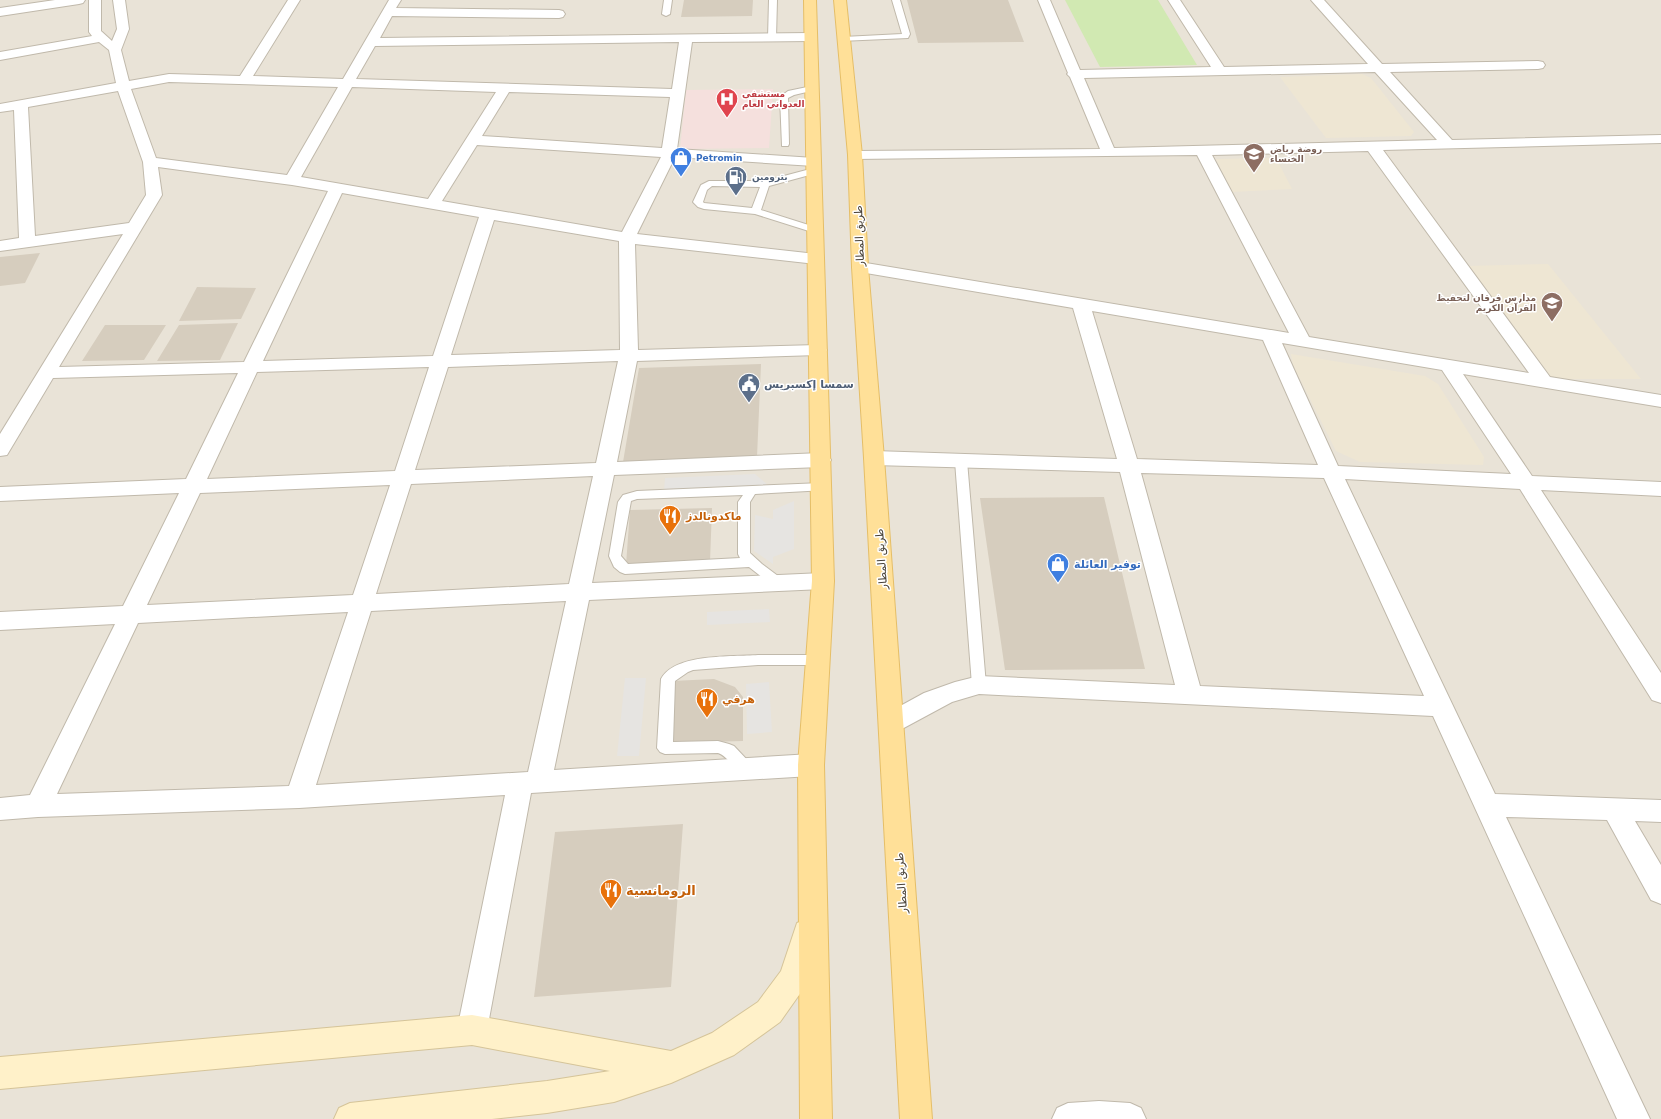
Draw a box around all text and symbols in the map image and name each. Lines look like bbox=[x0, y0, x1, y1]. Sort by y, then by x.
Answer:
hospital icon: مستشفى العدواني العام bbox=[714, 86, 740, 119]
place label: مستشفى العدواني العام bbox=[742, 89, 805, 110]
school or university icon: روضة رياض الخنساء bbox=[1241, 141, 1267, 174]
place label: روضة رياض الخنساء bbox=[1270, 144, 1322, 164]
shop icon: Petromin bbox=[668, 145, 694, 178]
place label: Petromin bbox=[696, 153, 743, 163]
fuel station icon: بترومين bbox=[723, 164, 749, 197]
place label: بترومين bbox=[752, 172, 788, 183]
street label: طريق المطار bbox=[852, 205, 868, 268]
school or university icon: مدارس فرقان لتحفيظ القرآن الكريم bbox=[1539, 290, 1565, 323]
place label: مدارس فرقان لتحفيظ القرآن الكريم bbox=[1437, 293, 1536, 314]
public building icon: سمسا إكسبريس bbox=[736, 371, 762, 404]
place label: سمسا إكسبريس bbox=[764, 378, 854, 391]
restaurant icon: ماكدونالدز bbox=[657, 503, 683, 536]
place label: ماكدونالدز bbox=[685, 510, 742, 523]
street label: طريق المطار bbox=[873, 528, 891, 591]
shop icon: توفير العائلة bbox=[1045, 551, 1071, 584]
place label: توفير العائلة bbox=[1074, 558, 1141, 571]
restaurant icon: هرفي bbox=[694, 686, 720, 719]
place label: هرفي bbox=[722, 693, 755, 706]
street label: طريق المطار bbox=[893, 852, 911, 915]
restaurant icon: الرومانسية bbox=[598, 877, 624, 910]
place label: الرومانسية bbox=[626, 883, 696, 898]

